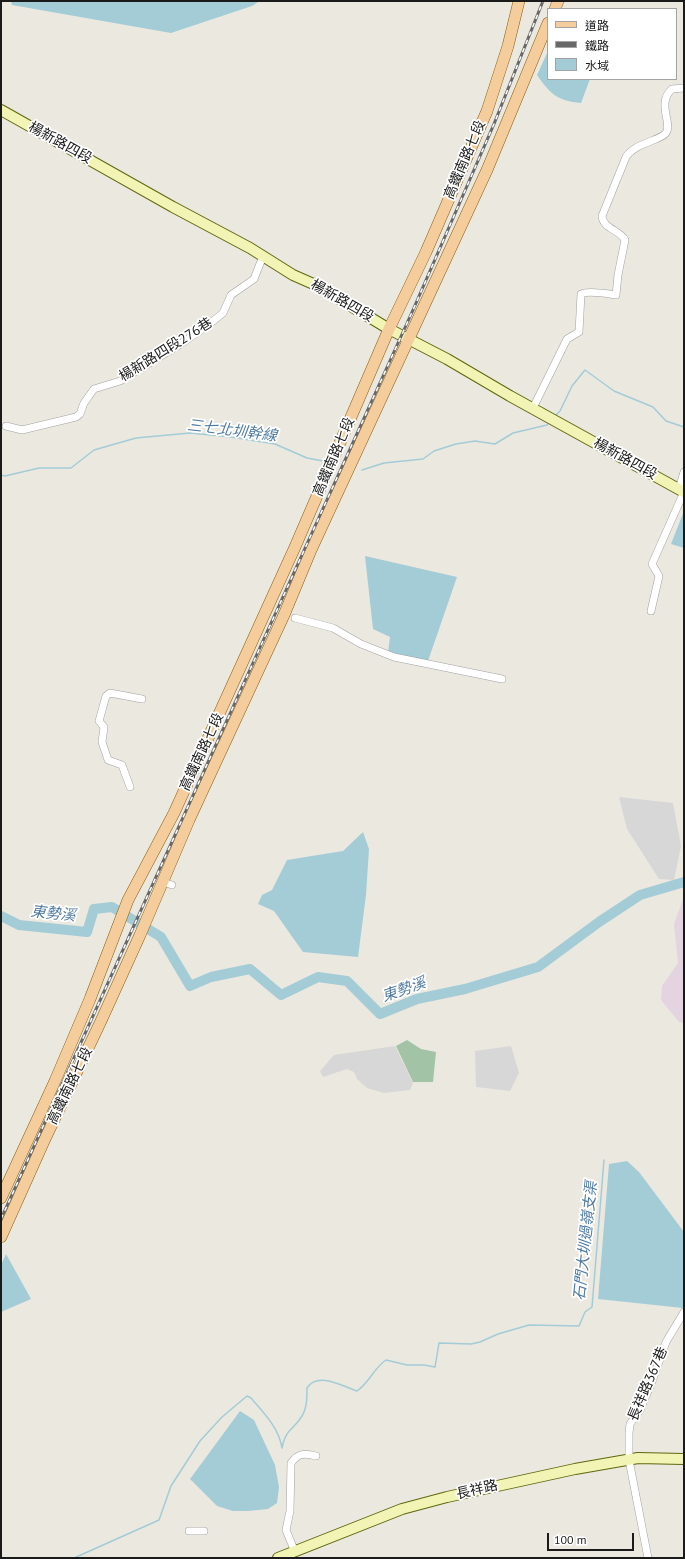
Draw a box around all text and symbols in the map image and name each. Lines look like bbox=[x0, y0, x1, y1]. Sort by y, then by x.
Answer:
legend bbox=[547, 8, 677, 80]
text: 道路 bbox=[585, 18, 609, 33]
text: 鐵路 bbox=[585, 38, 609, 53]
text: 水域 bbox=[585, 58, 609, 73]
street label: 高鐵南路七段 bbox=[441, 118, 489, 202]
street label: 楊新路四段 bbox=[25, 119, 95, 167]
street label: 楊新路四段 bbox=[307, 276, 377, 326]
street label: 楊新路四段276巷 bbox=[116, 315, 216, 385]
street label: 高鐵南路七段 bbox=[310, 415, 358, 499]
water label: 三七北圳幹線 bbox=[186, 417, 278, 445]
street label: 楊新路四段 bbox=[590, 435, 660, 483]
street label: 高鐵南路七段 bbox=[177, 710, 227, 794]
water label: 東勢溪 bbox=[30, 903, 76, 925]
water label: 東勢溪 bbox=[380, 974, 428, 1006]
street label: 高鐵南路七段 bbox=[44, 1045, 96, 1127]
water label: 石門大圳過嶺支渠 bbox=[571, 1180, 601, 1302]
street label: 長祥路367巷 bbox=[625, 1344, 671, 1424]
street label: 長祥路 bbox=[455, 1477, 499, 1503]
scale bar bbox=[549, 1525, 636, 1551]
text: 100 m bbox=[554, 1532, 587, 1547]

